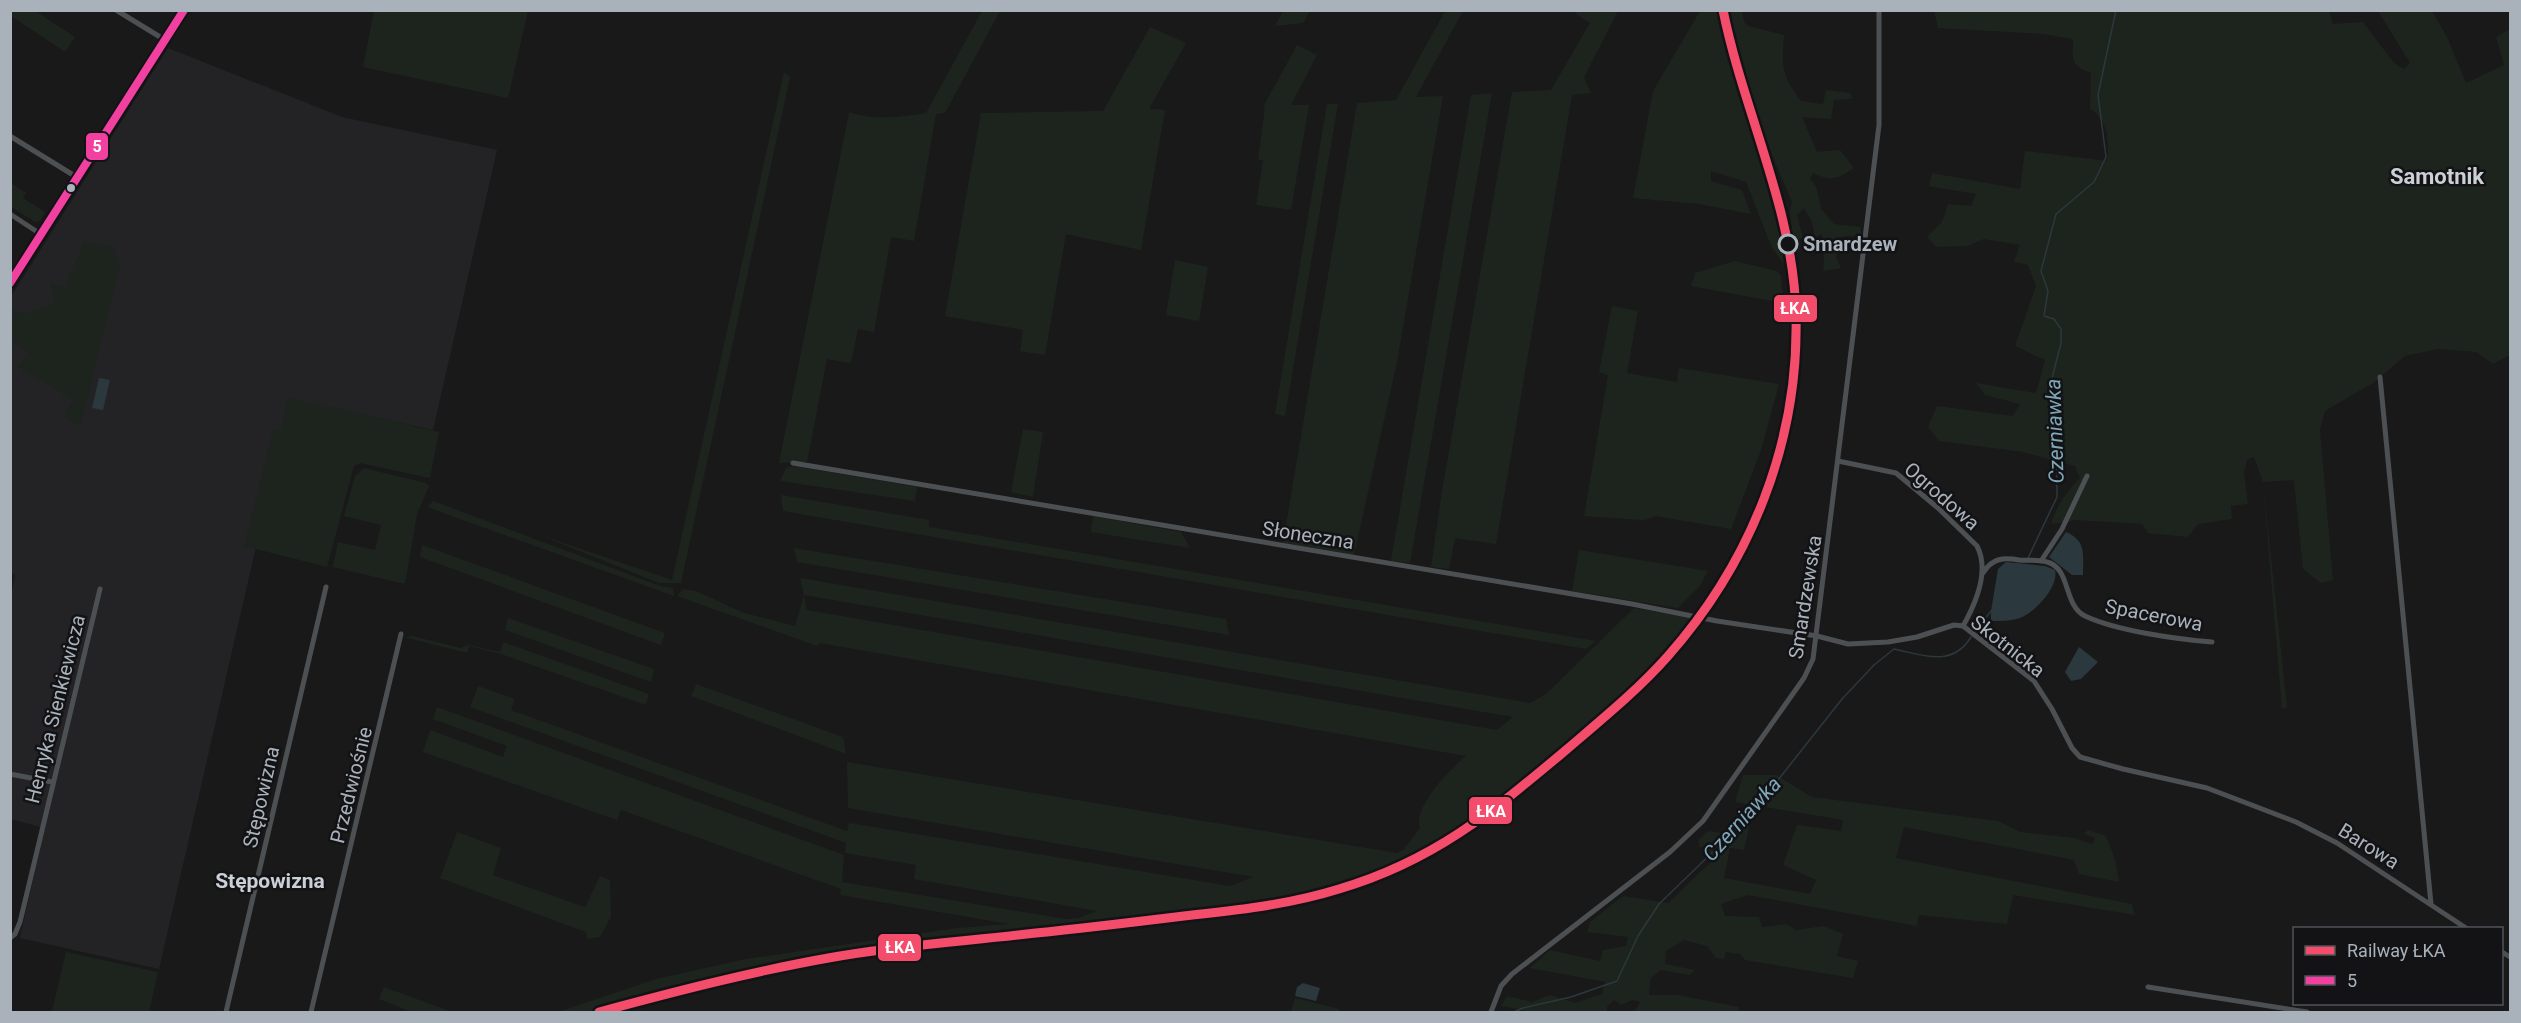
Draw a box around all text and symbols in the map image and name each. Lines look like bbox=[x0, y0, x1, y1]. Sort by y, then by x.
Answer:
line badge: 5 bbox=[85, 132, 109, 161]
text: 5 bbox=[92, 137, 102, 156]
district label: Samotnik bbox=[2390, 164, 2484, 189]
unlabelled marker bbox=[65, 182, 77, 194]
place label: Smardzew bbox=[1803, 232, 1898, 256]
marker: Smardzew bbox=[1778, 234, 1798, 254]
line badge: ŁKA bbox=[1773, 294, 1818, 323]
text: ŁKA bbox=[1780, 299, 1810, 318]
water label: Czerniawka bbox=[2041, 378, 2069, 484]
street label: Ogrodowa bbox=[1900, 457, 1984, 535]
street label: Słoneczna bbox=[1260, 516, 1356, 554]
street label: Smardzewska bbox=[1783, 533, 1827, 661]
street label: Spacerowa bbox=[2103, 594, 2205, 636]
street label: Skotnicka bbox=[1966, 610, 2050, 682]
street label: Henryka Sienkiewicza bbox=[20, 612, 90, 806]
street label: Przedwiośnie bbox=[325, 724, 377, 846]
street label: Stępowizna bbox=[238, 744, 284, 850]
water label: Czerniawka bbox=[1698, 772, 1786, 866]
line badge: ŁKA bbox=[1468, 796, 1513, 825]
text: ŁKA bbox=[1476, 802, 1506, 821]
street label: Barowa bbox=[2334, 818, 2404, 874]
district label: Stępowizna bbox=[215, 869, 325, 893]
legend bbox=[2293, 927, 2503, 1005]
line badge: ŁKA bbox=[877, 933, 922, 962]
text: ŁKA bbox=[885, 938, 915, 957]
text: Railway ŁKA bbox=[2347, 940, 2446, 961]
text: 5 bbox=[2347, 970, 2357, 991]

